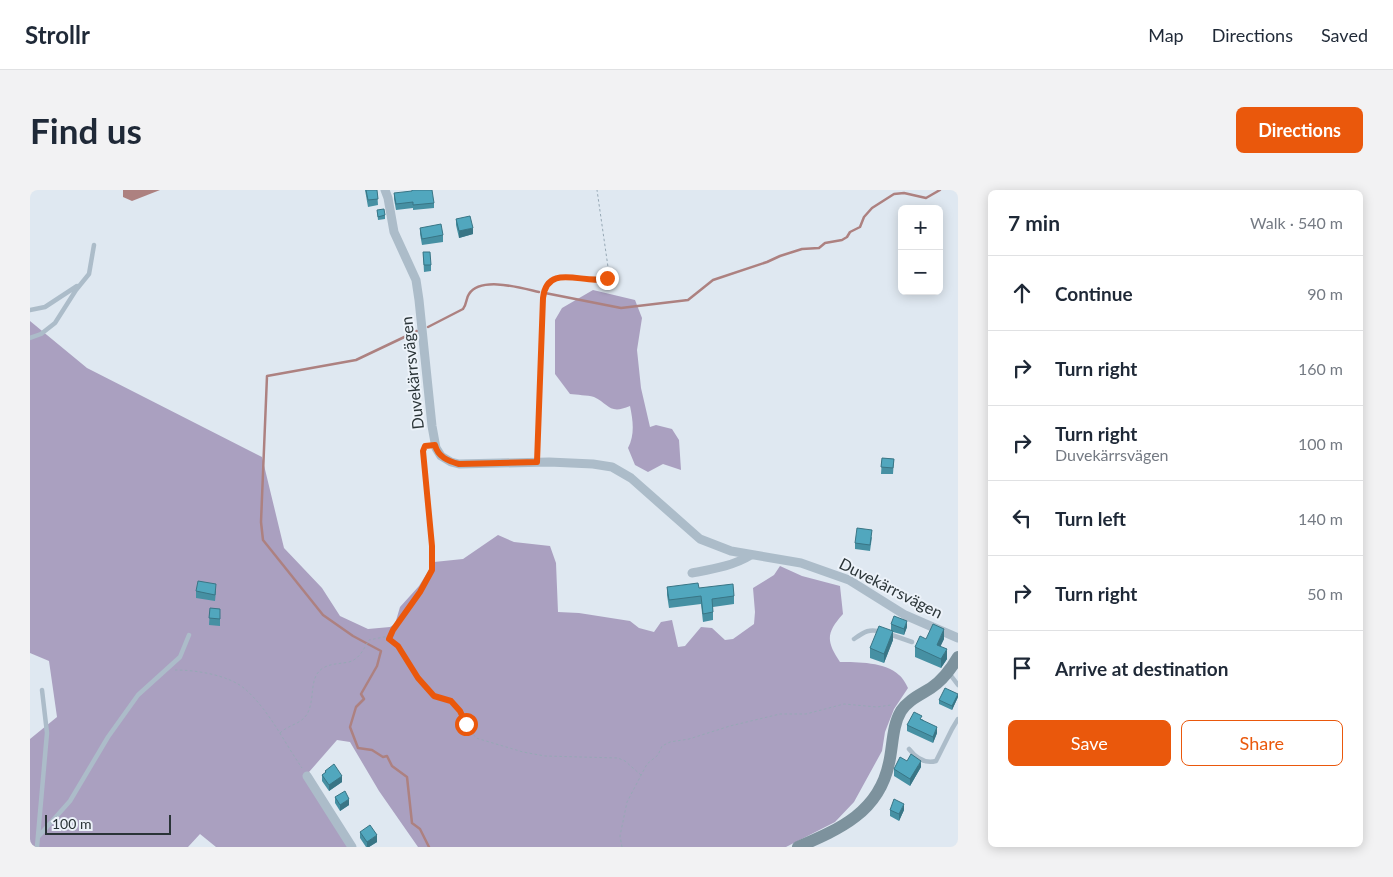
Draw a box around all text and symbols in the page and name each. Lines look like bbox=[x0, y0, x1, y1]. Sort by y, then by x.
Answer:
text: Strollr bbox=[25, 20, 90, 49]
text: Map bbox=[1148, 24, 1184, 46]
text: Directions bbox=[1212, 24, 1293, 46]
text: Saved bbox=[1321, 24, 1368, 46]
button: Directions bbox=[1236, 107, 1363, 153]
text: Find us bbox=[30, 109, 142, 151]
map controls bbox=[898, 205, 943, 295]
button: + bbox=[898, 205, 943, 250]
text: 7 min bbox=[1008, 210, 1060, 235]
text: Walk · 540 m bbox=[1250, 213, 1343, 232]
button: − bbox=[898, 250, 943, 295]
route end bbox=[596, 267, 619, 290]
icon: ahead bbox=[1008, 279, 1036, 307]
text: Continue bbox=[1055, 282, 1133, 305]
text: 90 m bbox=[1307, 284, 1343, 303]
street label: Duvekärrsvägen bbox=[396, 316, 427, 430]
icon: right bbox=[1008, 354, 1036, 382]
text: Turn right bbox=[1055, 357, 1137, 380]
text: 160 m bbox=[1298, 359, 1343, 378]
text: Turn right bbox=[1055, 422, 1137, 445]
icon: right bbox=[1008, 429, 1036, 457]
text: 100 m bbox=[1298, 434, 1343, 453]
text: Duvekärrsvägen bbox=[1055, 445, 1169, 464]
icon: left bbox=[1008, 504, 1036, 532]
text: Turn left bbox=[1055, 507, 1126, 530]
text: 140 m bbox=[1298, 509, 1343, 528]
street label: Duvekärrsvägen bbox=[836, 553, 946, 622]
icon: right bbox=[1008, 579, 1036, 607]
text: Turn right bbox=[1055, 582, 1137, 605]
text: 50 m bbox=[1307, 584, 1343, 603]
icon: arrive bbox=[1008, 654, 1036, 682]
text: Arrive at destination bbox=[1055, 657, 1228, 680]
route start bbox=[455, 713, 478, 736]
button: Save bbox=[1008, 720, 1171, 766]
button: Share bbox=[1181, 720, 1343, 766]
scale bar bbox=[45, 812, 171, 835]
text: 100 m bbox=[52, 815, 91, 832]

